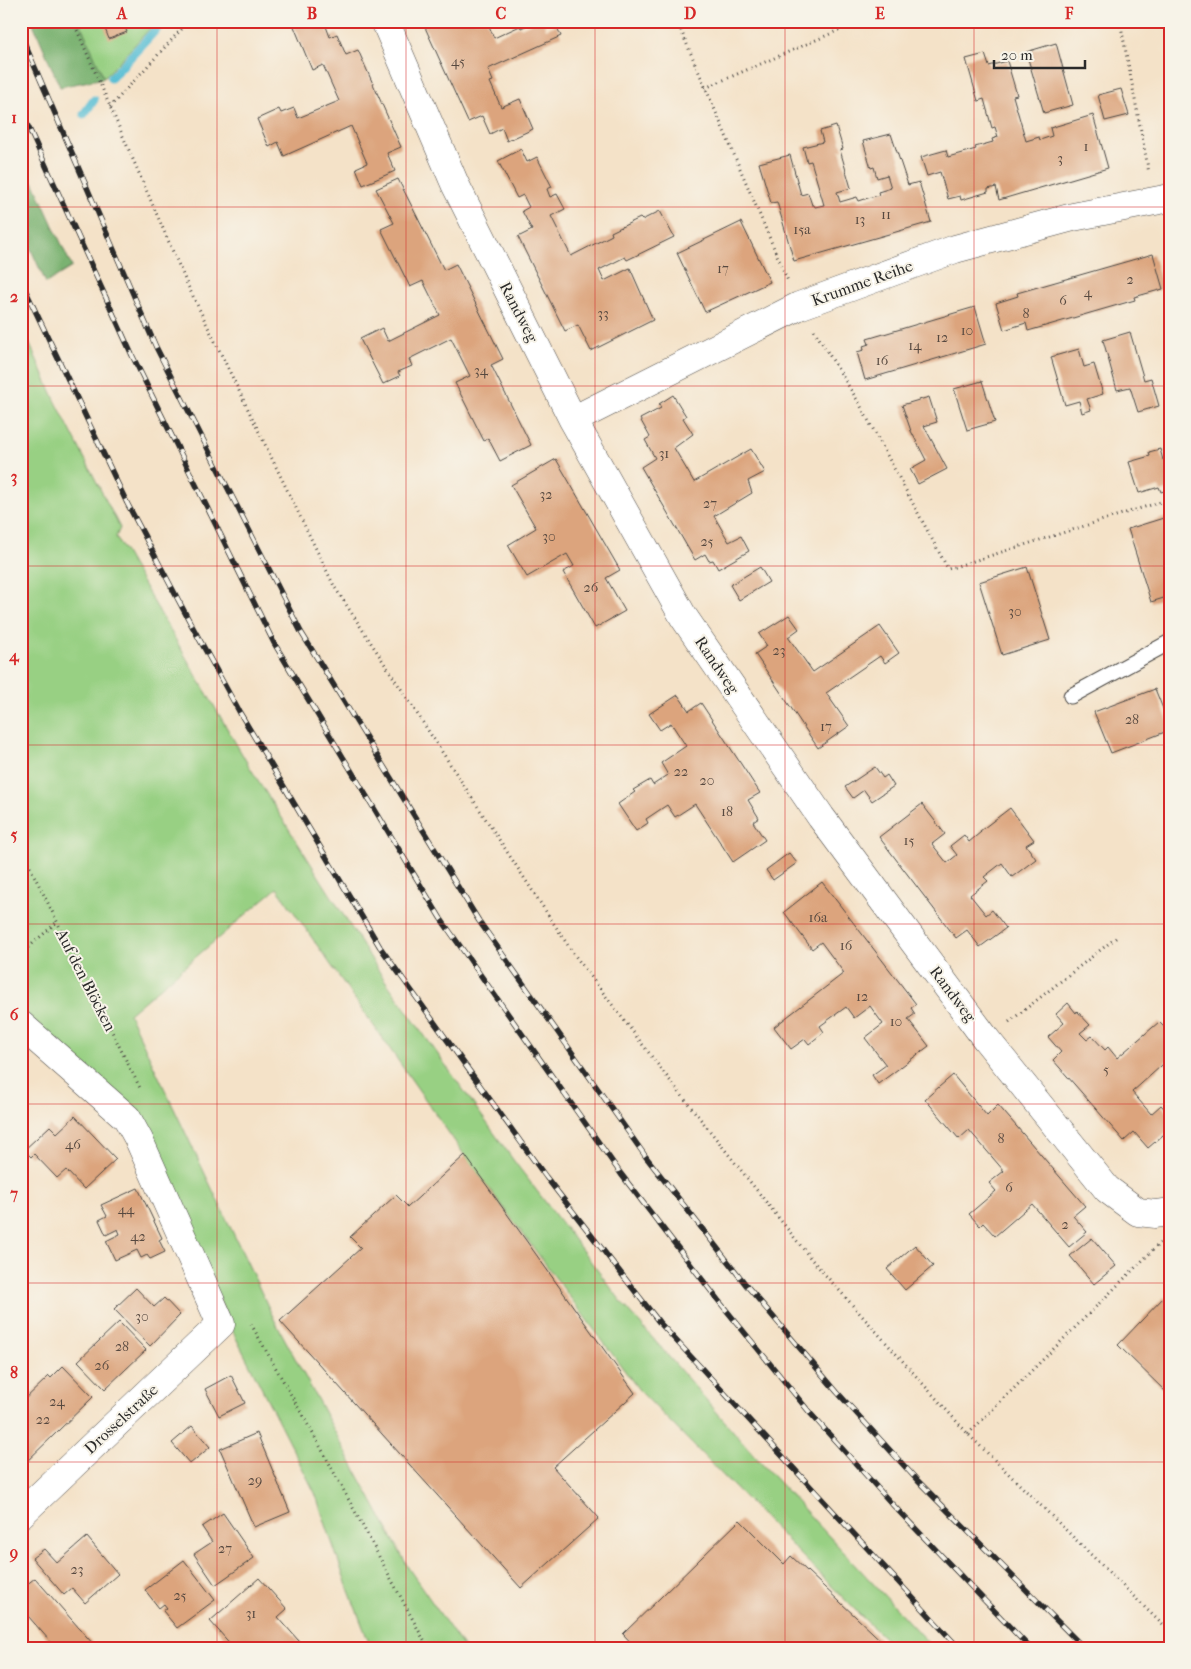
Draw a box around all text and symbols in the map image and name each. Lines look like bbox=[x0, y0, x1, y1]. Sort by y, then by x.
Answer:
text: A bbox=[116, 4, 128, 23]
text: B bbox=[307, 4, 317, 23]
text: C bbox=[496, 4, 507, 23]
text: D bbox=[684, 4, 696, 23]
text: E bbox=[875, 4, 885, 23]
text: F bbox=[1064, 4, 1074, 23]
scale bar bbox=[994, 38, 1085, 70]
text: 20 m bbox=[1001, 46, 1033, 64]
house number: 45 bbox=[451, 53, 465, 70]
text: 1 bbox=[11, 108, 17, 127]
house number: 1 bbox=[1084, 138, 1089, 155]
house number: 3 bbox=[1057, 150, 1063, 167]
house number: 11 bbox=[881, 206, 891, 223]
house number: 13 bbox=[855, 211, 865, 228]
house number: 15a bbox=[793, 221, 811, 238]
street label: Krumme Reihe bbox=[809, 256, 915, 310]
house number: 17 bbox=[717, 260, 729, 277]
house number: 2 bbox=[1126, 271, 1134, 288]
street label: Randweg bbox=[496, 279, 542, 346]
house number: 4 bbox=[1084, 284, 1093, 301]
text: 2 bbox=[10, 287, 18, 306]
house number: 6 bbox=[1059, 292, 1067, 309]
house number: 33 bbox=[597, 305, 609, 322]
house number: 8 bbox=[1022, 305, 1030, 322]
house number: 10 bbox=[961, 322, 973, 339]
house number: 12 bbox=[936, 329, 948, 346]
house number: 14 bbox=[908, 337, 922, 354]
house number: 16 bbox=[876, 352, 889, 369]
house number: 34 bbox=[474, 362, 489, 379]
house number: 31 bbox=[659, 445, 669, 462]
text: 3 bbox=[11, 467, 17, 487]
house number: 32 bbox=[540, 486, 552, 503]
house number: 27 bbox=[703, 495, 717, 512]
house number: 30 bbox=[542, 528, 556, 545]
house number: 25 bbox=[700, 533, 714, 550]
house number: 26 bbox=[584, 579, 599, 596]
house number: 30 bbox=[1008, 603, 1022, 620]
street label: Randweg bbox=[691, 633, 743, 698]
house number: 23 bbox=[773, 642, 785, 659]
text: 4 bbox=[8, 646, 20, 666]
house number: 28 bbox=[1125, 711, 1139, 728]
house number: 17 bbox=[820, 718, 832, 735]
house number: 22 bbox=[674, 763, 688, 780]
house number: 20 bbox=[700, 772, 714, 789]
house number: 18 bbox=[721, 803, 733, 820]
text: 5 bbox=[11, 825, 18, 844]
house number: 15 bbox=[904, 832, 915, 849]
house number: 16a bbox=[809, 909, 828, 926]
street label: Auf den Blöcken bbox=[52, 925, 120, 1035]
house number: 16 bbox=[840, 937, 853, 954]
street label: Randweg bbox=[926, 962, 980, 1026]
house number: 12 bbox=[856, 988, 868, 1005]
text: 6 bbox=[10, 1005, 19, 1024]
house number: 10 bbox=[890, 1013, 902, 1030]
house number: 5 bbox=[1103, 1061, 1109, 1078]
house number: 8 bbox=[997, 1130, 1005, 1147]
house number: 46 bbox=[65, 1136, 81, 1153]
house number: 6 bbox=[1005, 1179, 1013, 1196]
text: 7 bbox=[9, 1184, 18, 1203]
house number: 44 bbox=[118, 1201, 135, 1218]
house number: 2 bbox=[1061, 1216, 1069, 1233]
house number: 42 bbox=[130, 1228, 146, 1245]
house number: 30 bbox=[135, 1308, 149, 1325]
house number: 28 bbox=[115, 1338, 129, 1355]
house number: 26 bbox=[95, 1357, 110, 1374]
text: 8 bbox=[10, 1363, 18, 1382]
street label: Drosselstraße bbox=[80, 1380, 162, 1458]
house number: 24 bbox=[49, 1393, 65, 1410]
house number: 22 bbox=[36, 1411, 50, 1428]
house number: 29 bbox=[248, 1472, 262, 1489]
house number: 27 bbox=[218, 1540, 232, 1557]
text: 9 bbox=[9, 1543, 18, 1563]
house number: 23 bbox=[71, 1561, 83, 1578]
house number: 25 bbox=[173, 1587, 187, 1604]
house number: 31 bbox=[246, 1605, 256, 1622]

